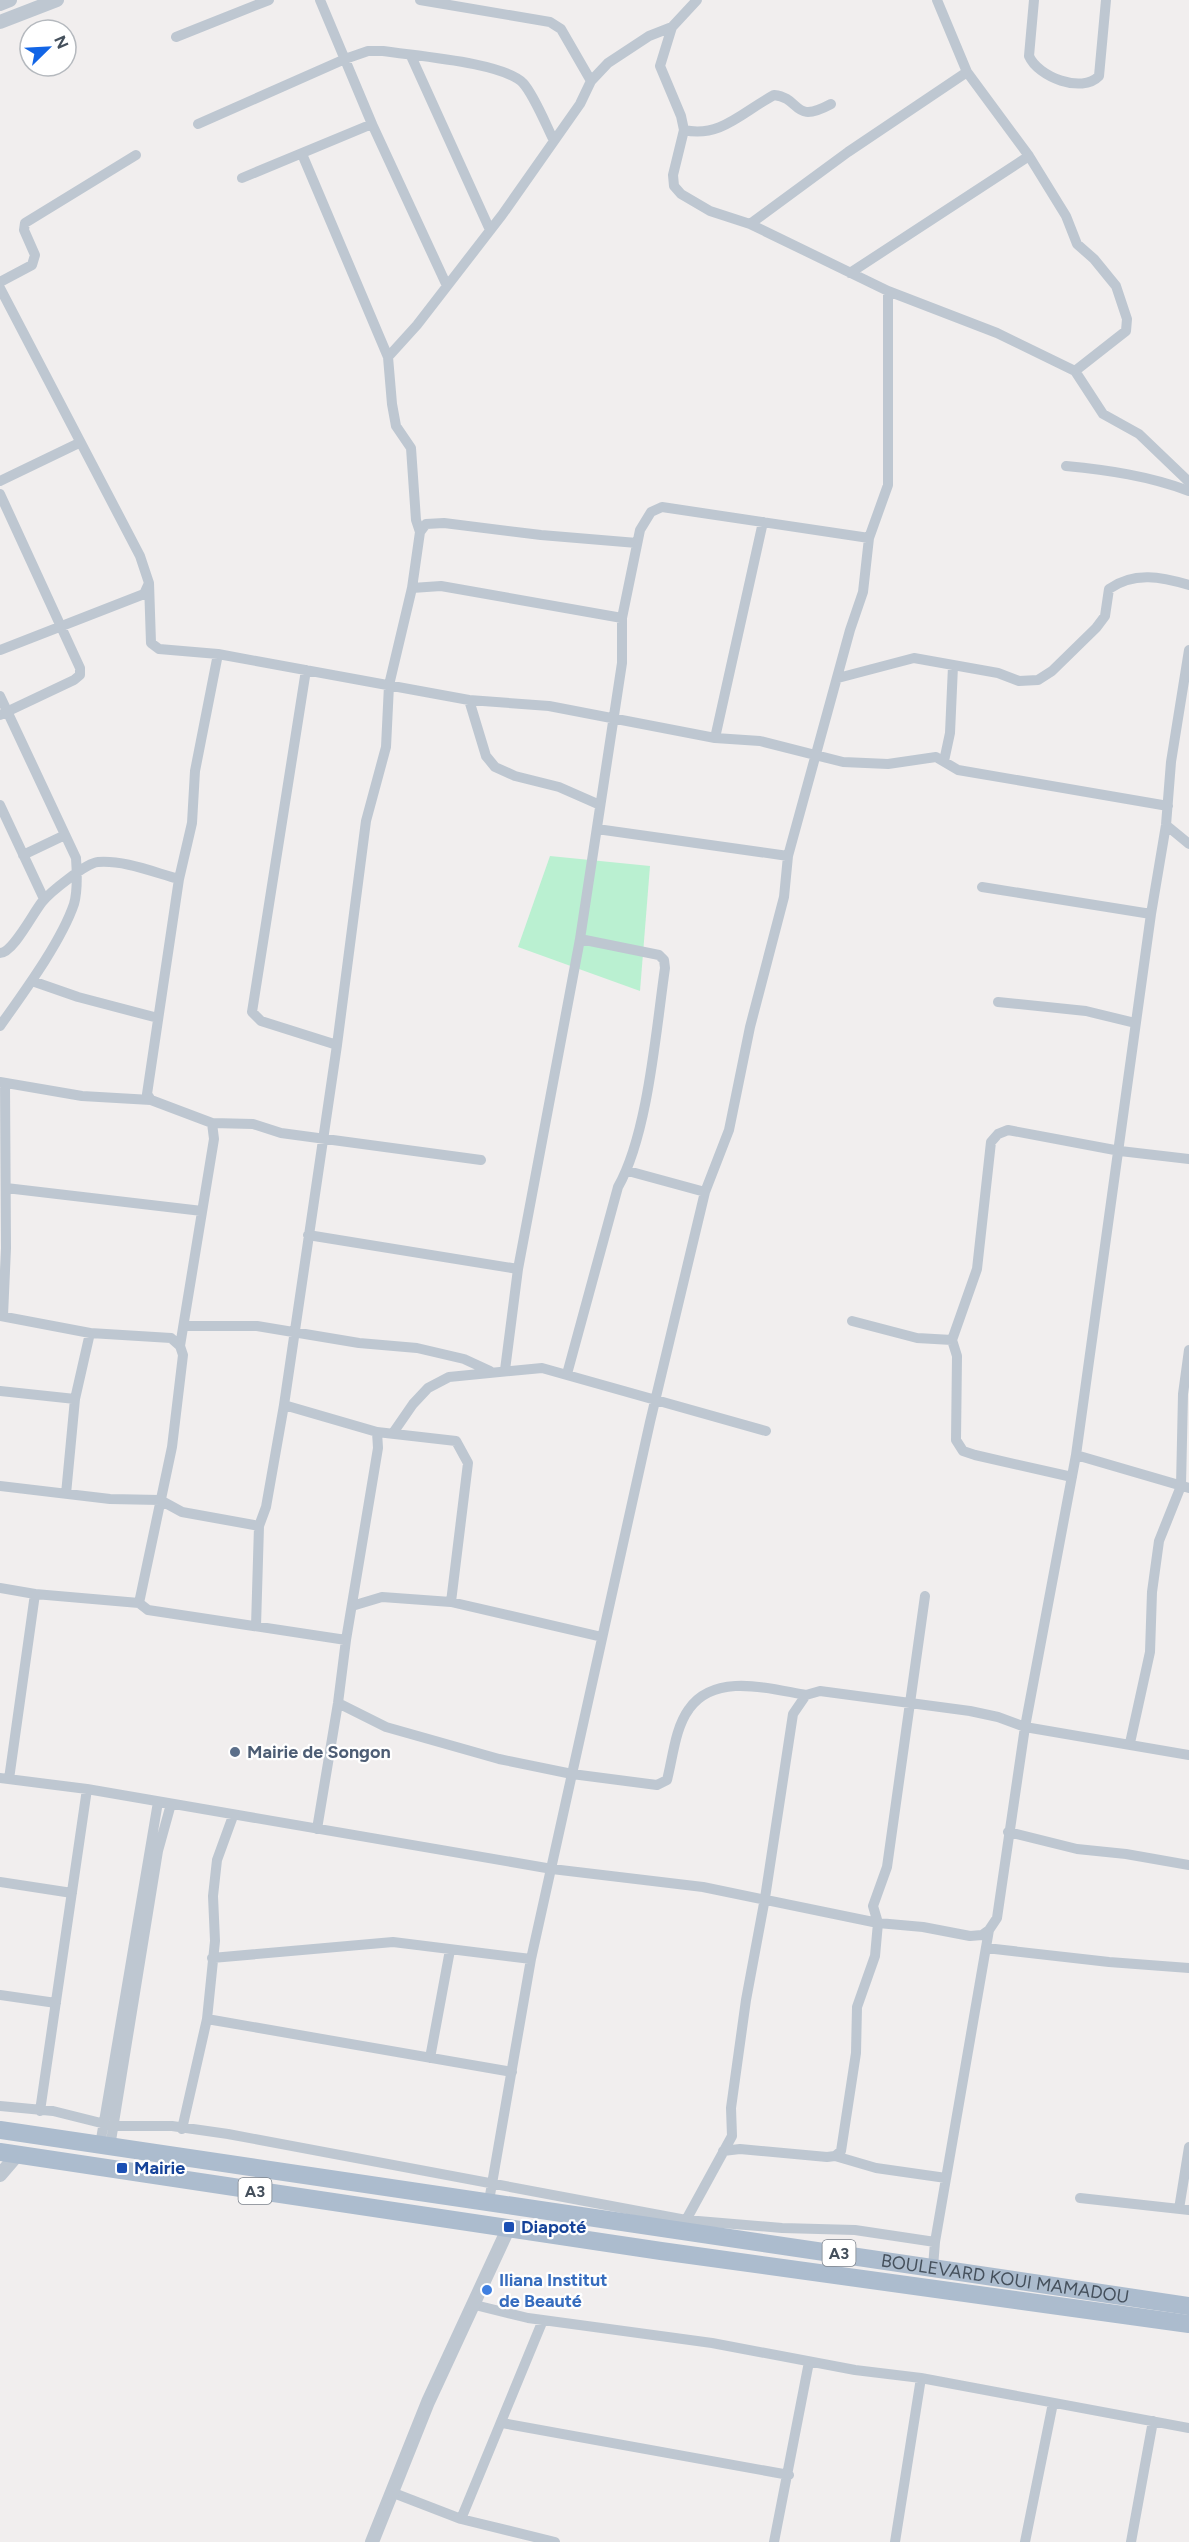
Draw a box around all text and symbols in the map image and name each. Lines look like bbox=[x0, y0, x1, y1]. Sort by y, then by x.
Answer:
north arrow bbox=[18, 18, 78, 78]
text: N bbox=[50, 33, 72, 52]
place label: Mairie de Songon bbox=[247, 1741, 391, 1763]
marker: Mairie de Songon bbox=[228, 1745, 242, 1759]
place label: Mairie bbox=[134, 2157, 185, 2179]
marker: Mairie bbox=[115, 2161, 129, 2175]
road number: A3 bbox=[238, 2178, 272, 2204]
place label: Diapoté bbox=[521, 2216, 586, 2238]
marker: Diapoté bbox=[502, 2220, 516, 2234]
road number: A3 bbox=[822, 2240, 856, 2266]
street label: BOULEVARD KOUI MAMADOU bbox=[879, 2250, 1131, 2308]
place label: Iliana Institut de Beauté bbox=[499, 2269, 608, 2312]
marker: Iliana Institut de Beauté bbox=[480, 2283, 494, 2297]

